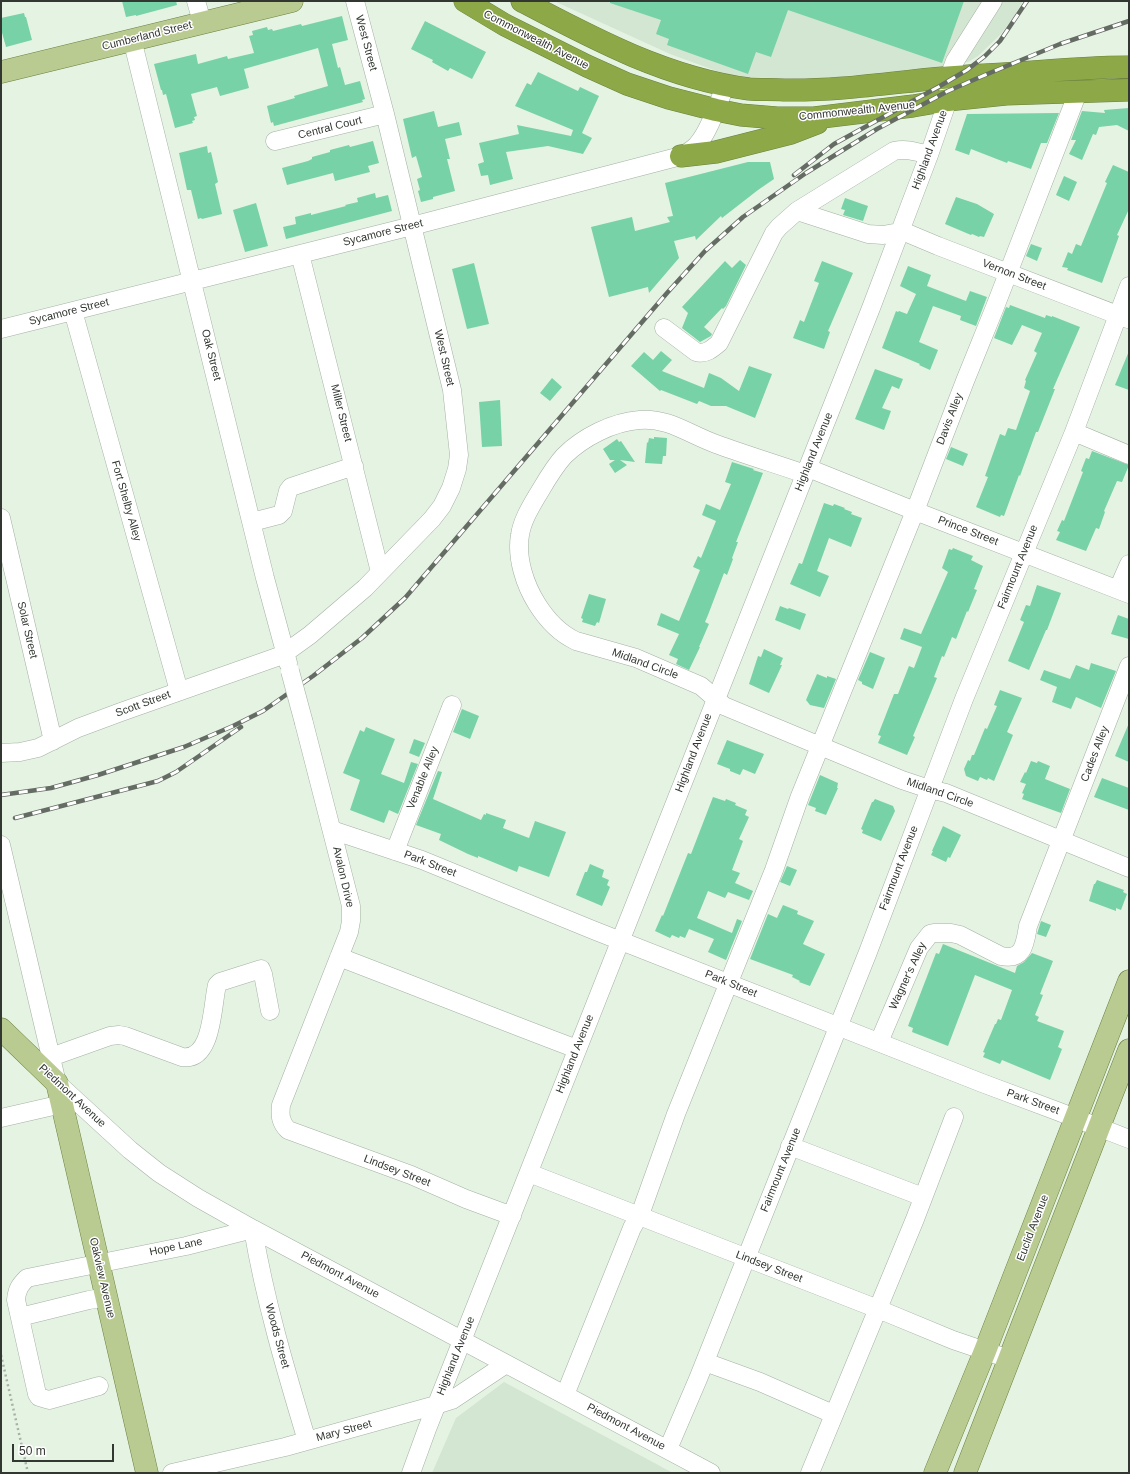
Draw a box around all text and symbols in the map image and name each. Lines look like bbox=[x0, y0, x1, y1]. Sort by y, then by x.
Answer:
street label: Commonwealth Avenue bbox=[481, 8, 591, 72]
street label: West Street bbox=[352, 14, 380, 72]
street label: Cumberland Street bbox=[101, 18, 193, 54]
street label: Commonwealth Avenue bbox=[798, 98, 916, 124]
street label: Highland Avenue bbox=[910, 108, 950, 192]
street label: Central Court bbox=[297, 114, 363, 142]
street label: Sycamore Street bbox=[342, 217, 424, 249]
street label: Vernon Street bbox=[980, 257, 1048, 293]
street label: Sycamore Street bbox=[28, 296, 110, 328]
street label: Oak Street bbox=[198, 328, 224, 382]
street label: West Street bbox=[431, 329, 457, 387]
street label: Miller Street bbox=[327, 383, 355, 443]
street label: Davis Alley bbox=[934, 391, 966, 447]
street label: Highland Avenue bbox=[792, 411, 836, 493]
street label: Fort Shelby Alley bbox=[108, 459, 144, 543]
street label: Prince Street bbox=[936, 513, 1000, 549]
street label: Fairmount Avenue bbox=[995, 523, 1041, 611]
street label: Solar Street bbox=[14, 600, 40, 660]
street label: Midland Circle bbox=[610, 646, 680, 682]
street label: Scott Street bbox=[114, 688, 172, 720]
street label: Highland Avenue bbox=[673, 712, 715, 794]
street label: Cades Alley bbox=[1078, 724, 1112, 784]
street label: Venable Alley bbox=[404, 745, 442, 811]
street label: Midland Circle bbox=[905, 775, 975, 811]
street label: Fairmount Avenue bbox=[877, 824, 921, 912]
street label: Avalon Drive bbox=[330, 845, 356, 909]
street label: Park Street bbox=[402, 848, 458, 880]
street label: Wagner's Alley bbox=[887, 940, 929, 1012]
street label: Park Street bbox=[703, 968, 759, 1000]
street label: Highland Avenue bbox=[553, 1013, 597, 1095]
street label: Piedmont Avenue bbox=[36, 1062, 108, 1130]
street label: Park Street bbox=[1005, 1086, 1061, 1118]
street label: Fairmount Avenue bbox=[758, 1126, 804, 1214]
street label: Lindsey Street bbox=[362, 1152, 432, 1190]
street label: Euclid Avenue bbox=[1014, 1193, 1052, 1263]
street label: Hope Lane bbox=[148, 1235, 204, 1259]
street label: Oakview Avenue bbox=[86, 1236, 118, 1320]
street label: Lindsey Street bbox=[734, 1248, 804, 1286]
street label: Piedmont Avenue bbox=[299, 1249, 381, 1301]
street label: Woods Street bbox=[262, 1302, 292, 1370]
street label: Highland Avenue bbox=[434, 1315, 478, 1397]
street label: Piedmont Avenue bbox=[585, 1401, 667, 1453]
street label: Mary Street bbox=[315, 1417, 373, 1445]
scale bar bbox=[14, 1436, 116, 1462]
text: 50 m bbox=[19, 1444, 46, 1458]

